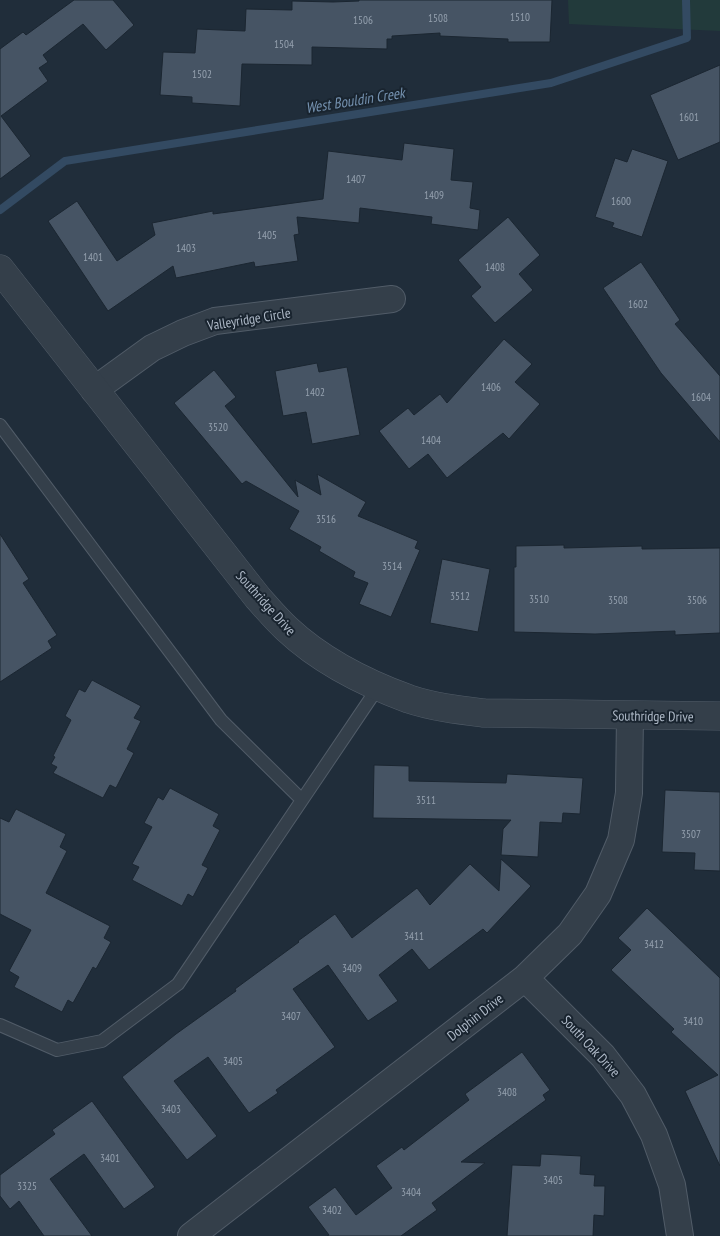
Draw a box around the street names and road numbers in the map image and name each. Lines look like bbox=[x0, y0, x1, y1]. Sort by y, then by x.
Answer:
street label: Valleyridge Circle bbox=[205, 304, 292, 335]
street label: Southridge Drive bbox=[232, 567, 300, 639]
street label: Southridge Drive bbox=[612, 706, 694, 726]
street label: Dolphin Drive bbox=[443, 989, 507, 1045]
street label: South Oak Drive bbox=[558, 1011, 624, 1081]

